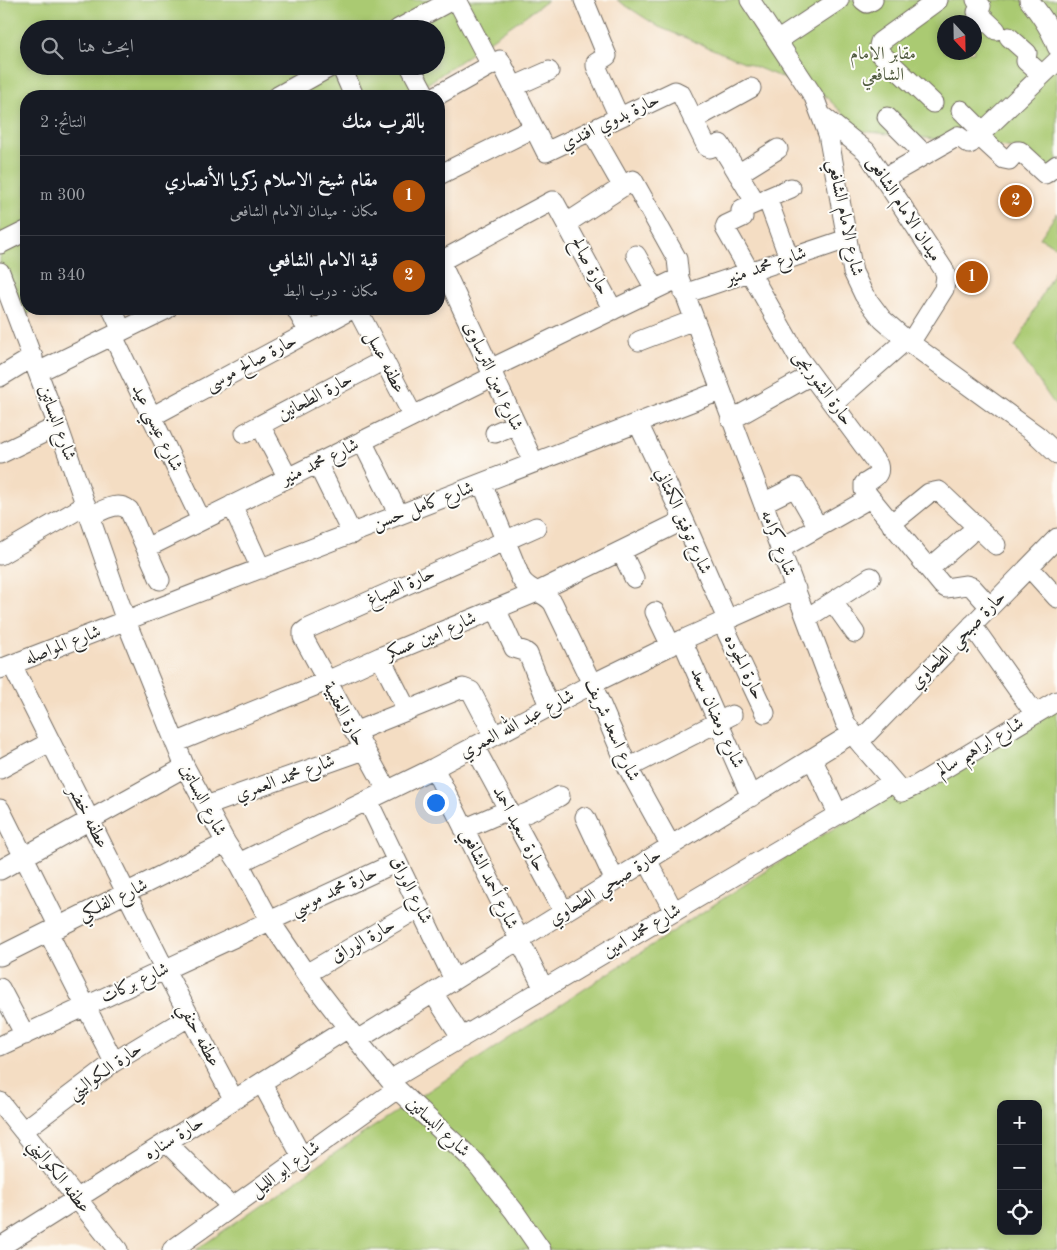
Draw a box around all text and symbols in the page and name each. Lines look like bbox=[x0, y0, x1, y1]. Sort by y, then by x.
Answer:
north arrow bbox=[937, 15, 982, 60]
search box bbox=[20, 20, 445, 75]
icon: search bbox=[38, 34, 66, 62]
text: ابحث هنا bbox=[78, 38, 134, 57]
park label: مقابر الامام الشافعي bbox=[850, 45, 916, 91]
street label: حارة بدوي افندي bbox=[558, 90, 664, 158]
text: بالقرب منك bbox=[342, 112, 425, 133]
text: النتائج: 2 bbox=[40, 115, 86, 131]
street label: ميدان الامام الشافعى bbox=[858, 153, 945, 268]
street label: شارع الامام الشافعي bbox=[817, 158, 866, 279]
text: مقام شيخ الاسلام زكريا الأنصاري bbox=[164, 172, 378, 191]
pin: 2 bbox=[1000, 182, 1032, 220]
text: 300 m bbox=[40, 188, 85, 204]
text: 1 bbox=[404, 188, 414, 204]
text: مكان · ميدان الامام الشافعى bbox=[230, 204, 378, 220]
street label: حارة صالح bbox=[562, 234, 613, 301]
street label: شارع محمد منير bbox=[721, 244, 810, 294]
text: قبة الامام الشافعي bbox=[268, 252, 378, 271]
pin: 1 bbox=[956, 258, 988, 296]
text: 340 m bbox=[40, 268, 85, 284]
text: 2 bbox=[404, 268, 414, 284]
text: مكان · درب البط bbox=[283, 284, 378, 300]
street label: شارع امين الترساوى bbox=[455, 319, 526, 435]
street label: عطفه عسل bbox=[359, 328, 408, 398]
street label: حارة صالح موسى bbox=[202, 331, 303, 400]
street label: حارة الشوربجى bbox=[788, 347, 856, 430]
street label: حارة الطحانين bbox=[275, 370, 356, 425]
street label: شارع عيسي عيد bbox=[122, 382, 186, 477]
street label: شارع البساتين bbox=[30, 383, 79, 465]
street label: شارع محمد منير bbox=[276, 435, 364, 494]
street label: شارع توفيق الكمتاني bbox=[647, 464, 716, 579]
street label: شارع كامل حسن bbox=[369, 478, 478, 538]
street label: شارع كرامه bbox=[753, 507, 801, 580]
street label: حارة الصباغ bbox=[364, 564, 440, 614]
street label: حارة صبحي الطحاوي bbox=[907, 587, 1014, 698]
street label: شارع امين عسكر bbox=[381, 608, 481, 669]
street label: شارع المواصله bbox=[22, 622, 105, 672]
street label: حارة الجوده bbox=[720, 632, 767, 703]
street label: شارع رمضان سعد bbox=[682, 665, 747, 773]
street label: شارع اسعد شريف bbox=[577, 676, 643, 786]
street label: حارة العقبية bbox=[319, 679, 368, 750]
street label: شارع عبد الله العمري bbox=[454, 681, 580, 766]
street label: شارع ابراهيم سالم bbox=[933, 714, 1031, 787]
street label: شارع محمد العمري bbox=[233, 752, 339, 809]
street label: شارع البساتين bbox=[172, 761, 230, 842]
street label: عطفه خضر bbox=[62, 781, 111, 852]
street label: حارة سعيد احمد bbox=[488, 783, 549, 875]
your location bbox=[423, 790, 449, 816]
street label: شارع أحمد الشافعي bbox=[451, 824, 526, 935]
street label: حارة صبحي الطحاوي bbox=[546, 845, 668, 935]
street label: شارع الوراق bbox=[382, 853, 435, 929]
street label: حارة محمد موسي bbox=[288, 863, 383, 925]
street label: شارع الفلكي bbox=[75, 875, 153, 931]
street label: شارع محمد امين bbox=[600, 901, 687, 966]
street label: حارة الوراق bbox=[328, 916, 399, 967]
street label: شارع بركات bbox=[98, 959, 174, 1011]
street label: عطفه حنفي bbox=[168, 1000, 223, 1074]
street label: حارة الكواليني bbox=[64, 1038, 149, 1109]
street label: شارع البساتين bbox=[399, 1093, 473, 1164]
map controls bbox=[997, 1100, 1042, 1235]
button: + bbox=[997, 1100, 1042, 1145]
street label: حارة سناره bbox=[141, 1113, 207, 1164]
street label: عطفه الكواليني bbox=[19, 1135, 94, 1221]
street label: شارع ابو الليل bbox=[247, 1138, 326, 1204]
button: − bbox=[997, 1145, 1042, 1190]
button: locate bbox=[997, 1190, 1042, 1235]

